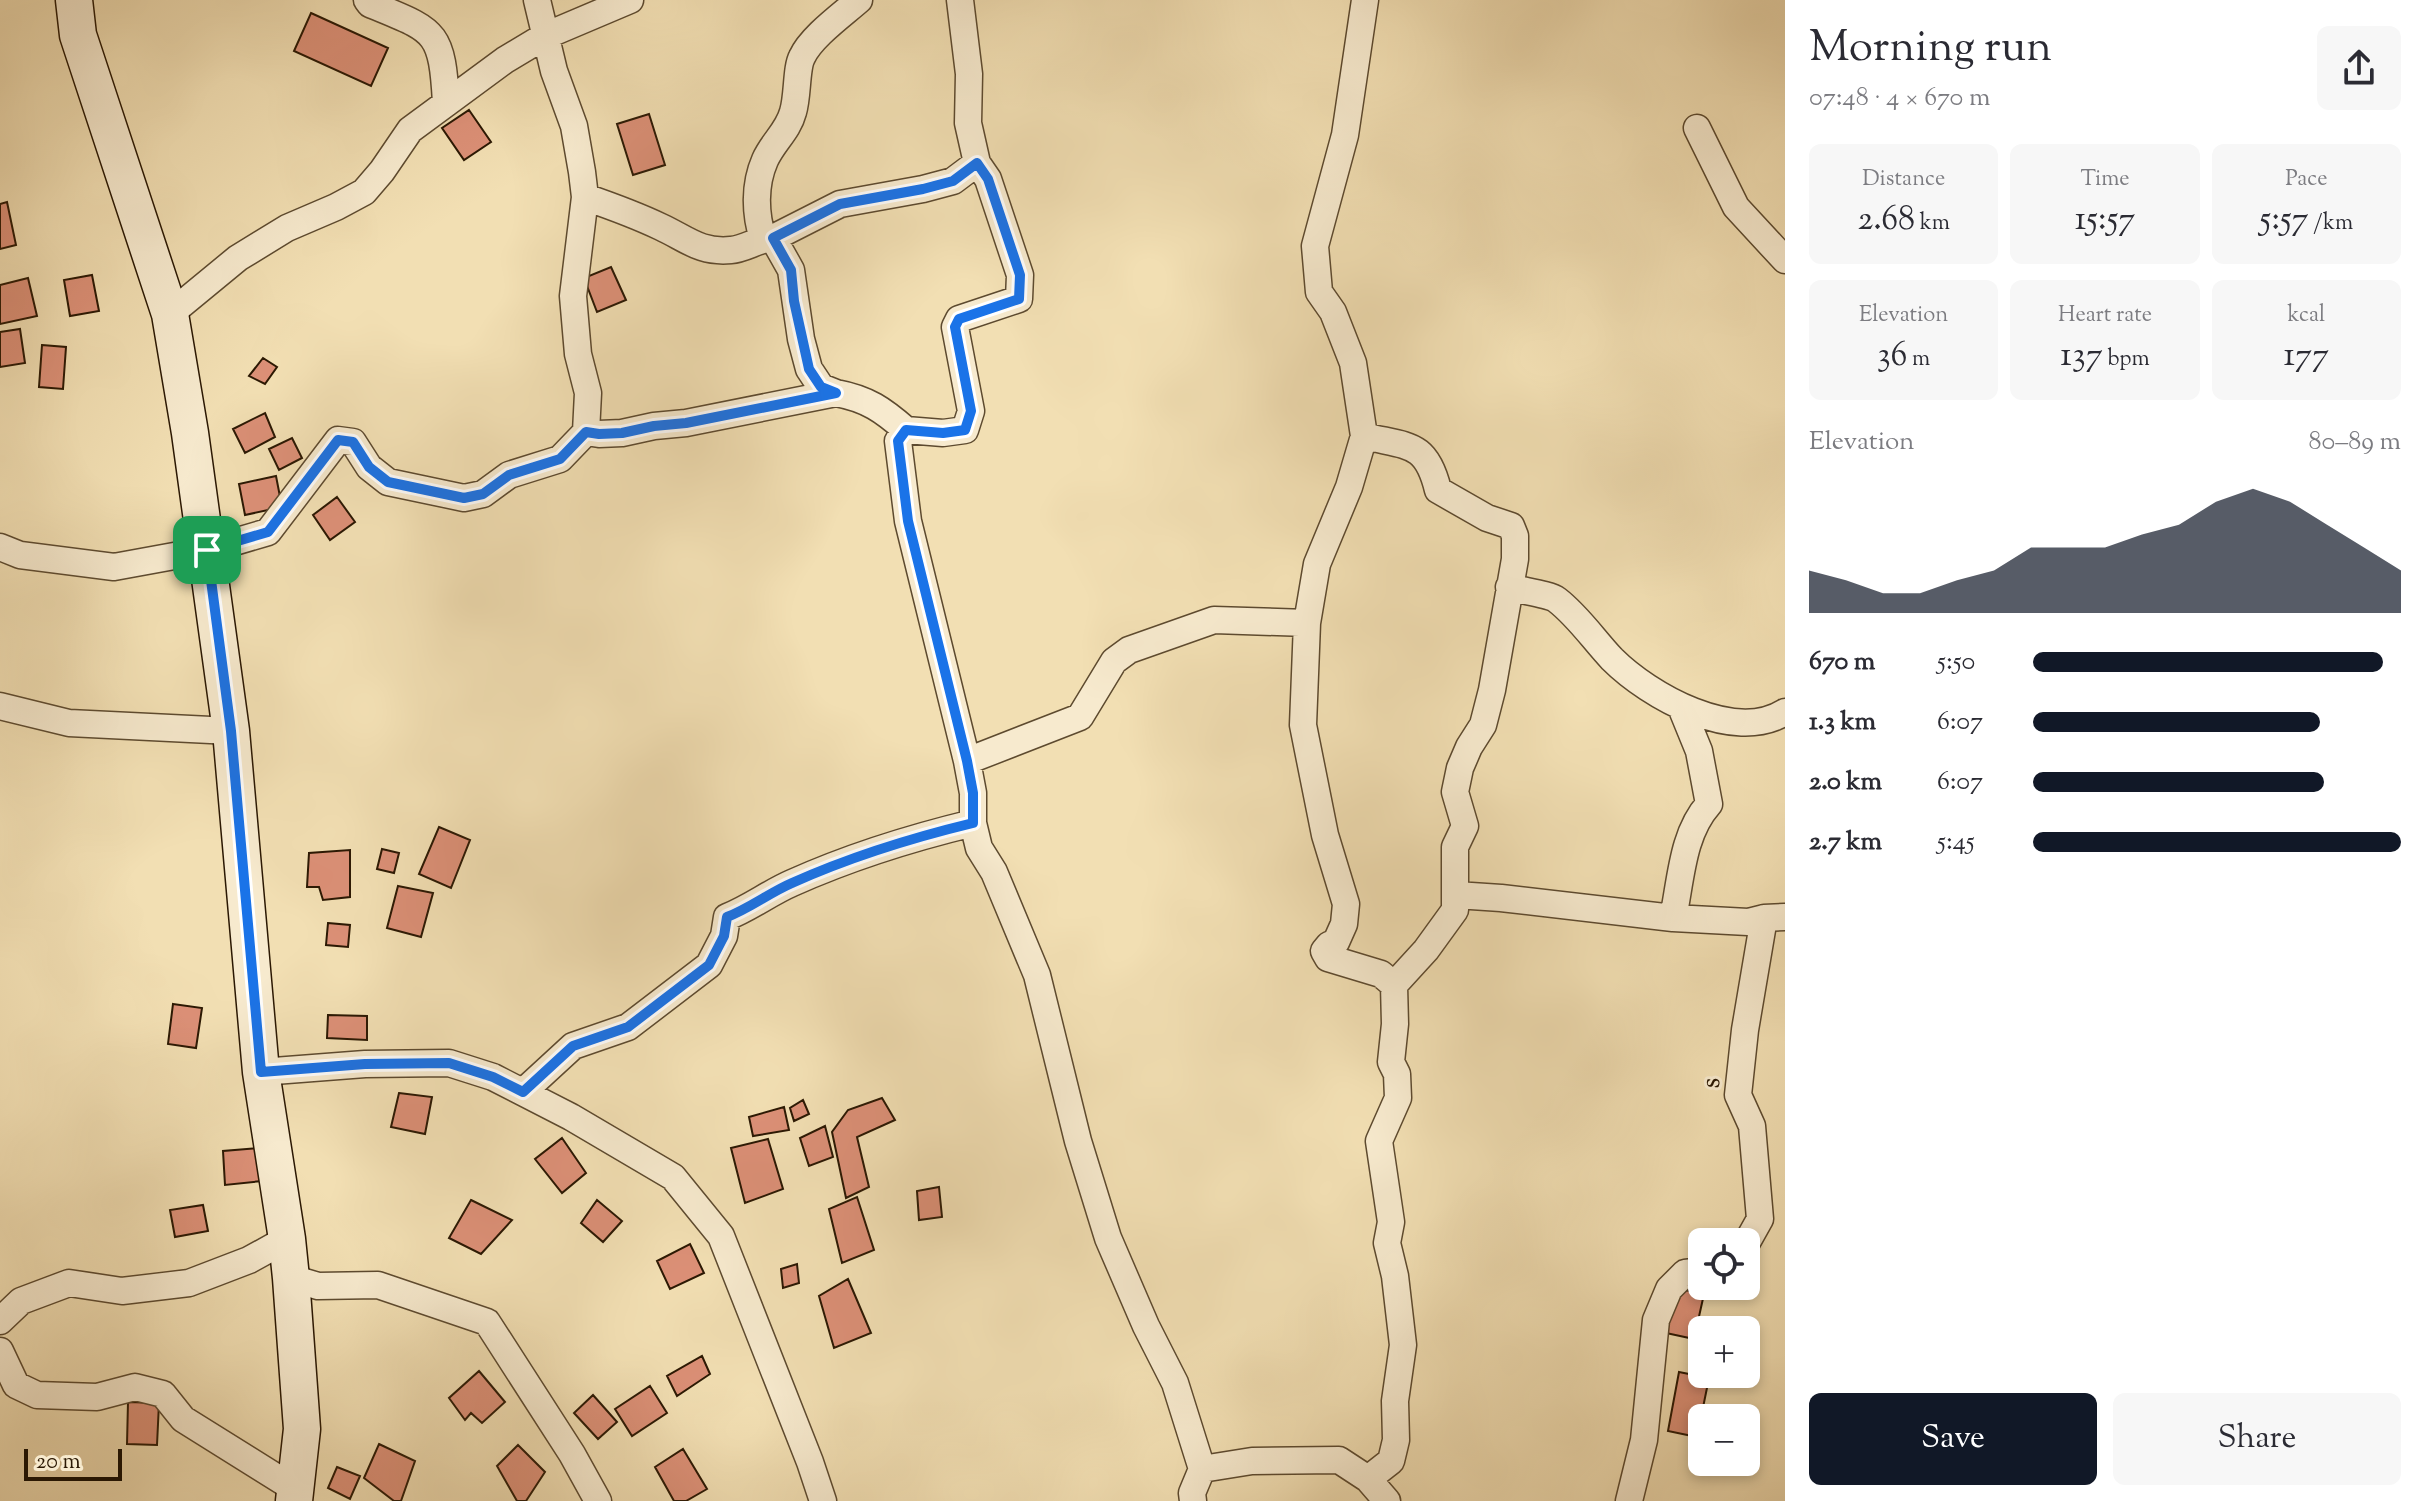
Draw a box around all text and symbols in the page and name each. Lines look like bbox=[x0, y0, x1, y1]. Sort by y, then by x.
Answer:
text: Morning run bbox=[1809, 18, 2052, 81]
button: share bbox=[2317, 26, 2401, 110]
text: 07:48 · 4 × 670 m bbox=[1809, 80, 1990, 117]
text: Distance bbox=[1862, 164, 1945, 196]
text: Time bbox=[2081, 164, 2129, 196]
text: Pace bbox=[2285, 164, 2327, 196]
text: 2.68 bbox=[1857, 196, 1915, 245]
text: 15:57 bbox=[2075, 196, 2135, 245]
text: 5:57 bbox=[2260, 196, 2309, 245]
text: km bbox=[1915, 208, 1950, 240]
text: /km bbox=[2309, 208, 2353, 240]
text: Elevation bbox=[1859, 300, 1948, 332]
text: Heart rate bbox=[2058, 300, 2152, 332]
text: kcal bbox=[2287, 300, 2325, 332]
text: 36 bbox=[1877, 332, 1907, 381]
text: 137 bbox=[2060, 332, 2103, 381]
text: 177 bbox=[2284, 332, 2329, 381]
text: m bbox=[1907, 344, 1930, 376]
text: bpm bbox=[2103, 344, 2150, 376]
text: Elevation bbox=[1809, 424, 1914, 461]
text: 80–89 m bbox=[2309, 424, 2401, 461]
pin bbox=[173, 516, 241, 584]
icon: arrive bbox=[185, 528, 229, 572]
text: 670 m bbox=[1809, 644, 1875, 681]
text: 5:50 bbox=[1937, 644, 1975, 681]
text: 1.3 km bbox=[1809, 704, 1876, 741]
text: 6:07 bbox=[1937, 704, 1983, 741]
text: 2.0 km bbox=[1809, 764, 1882, 801]
text: 6:07 bbox=[1937, 764, 1983, 801]
text: 2.7 km bbox=[1809, 824, 1882, 861]
text: 5:45 bbox=[1937, 824, 1975, 861]
street label: s bbox=[1692, 1077, 1732, 1089]
map controls bbox=[1688, 1228, 1760, 1476]
button: locate bbox=[1688, 1228, 1760, 1300]
button: + bbox=[1688, 1316, 1760, 1388]
button: Save bbox=[1809, 1393, 2097, 1485]
button: Share bbox=[2113, 1393, 2401, 1485]
button: − bbox=[1688, 1404, 1760, 1476]
scale bar bbox=[24, 1445, 122, 1481]
text: 20 m bbox=[36, 1447, 81, 1479]

